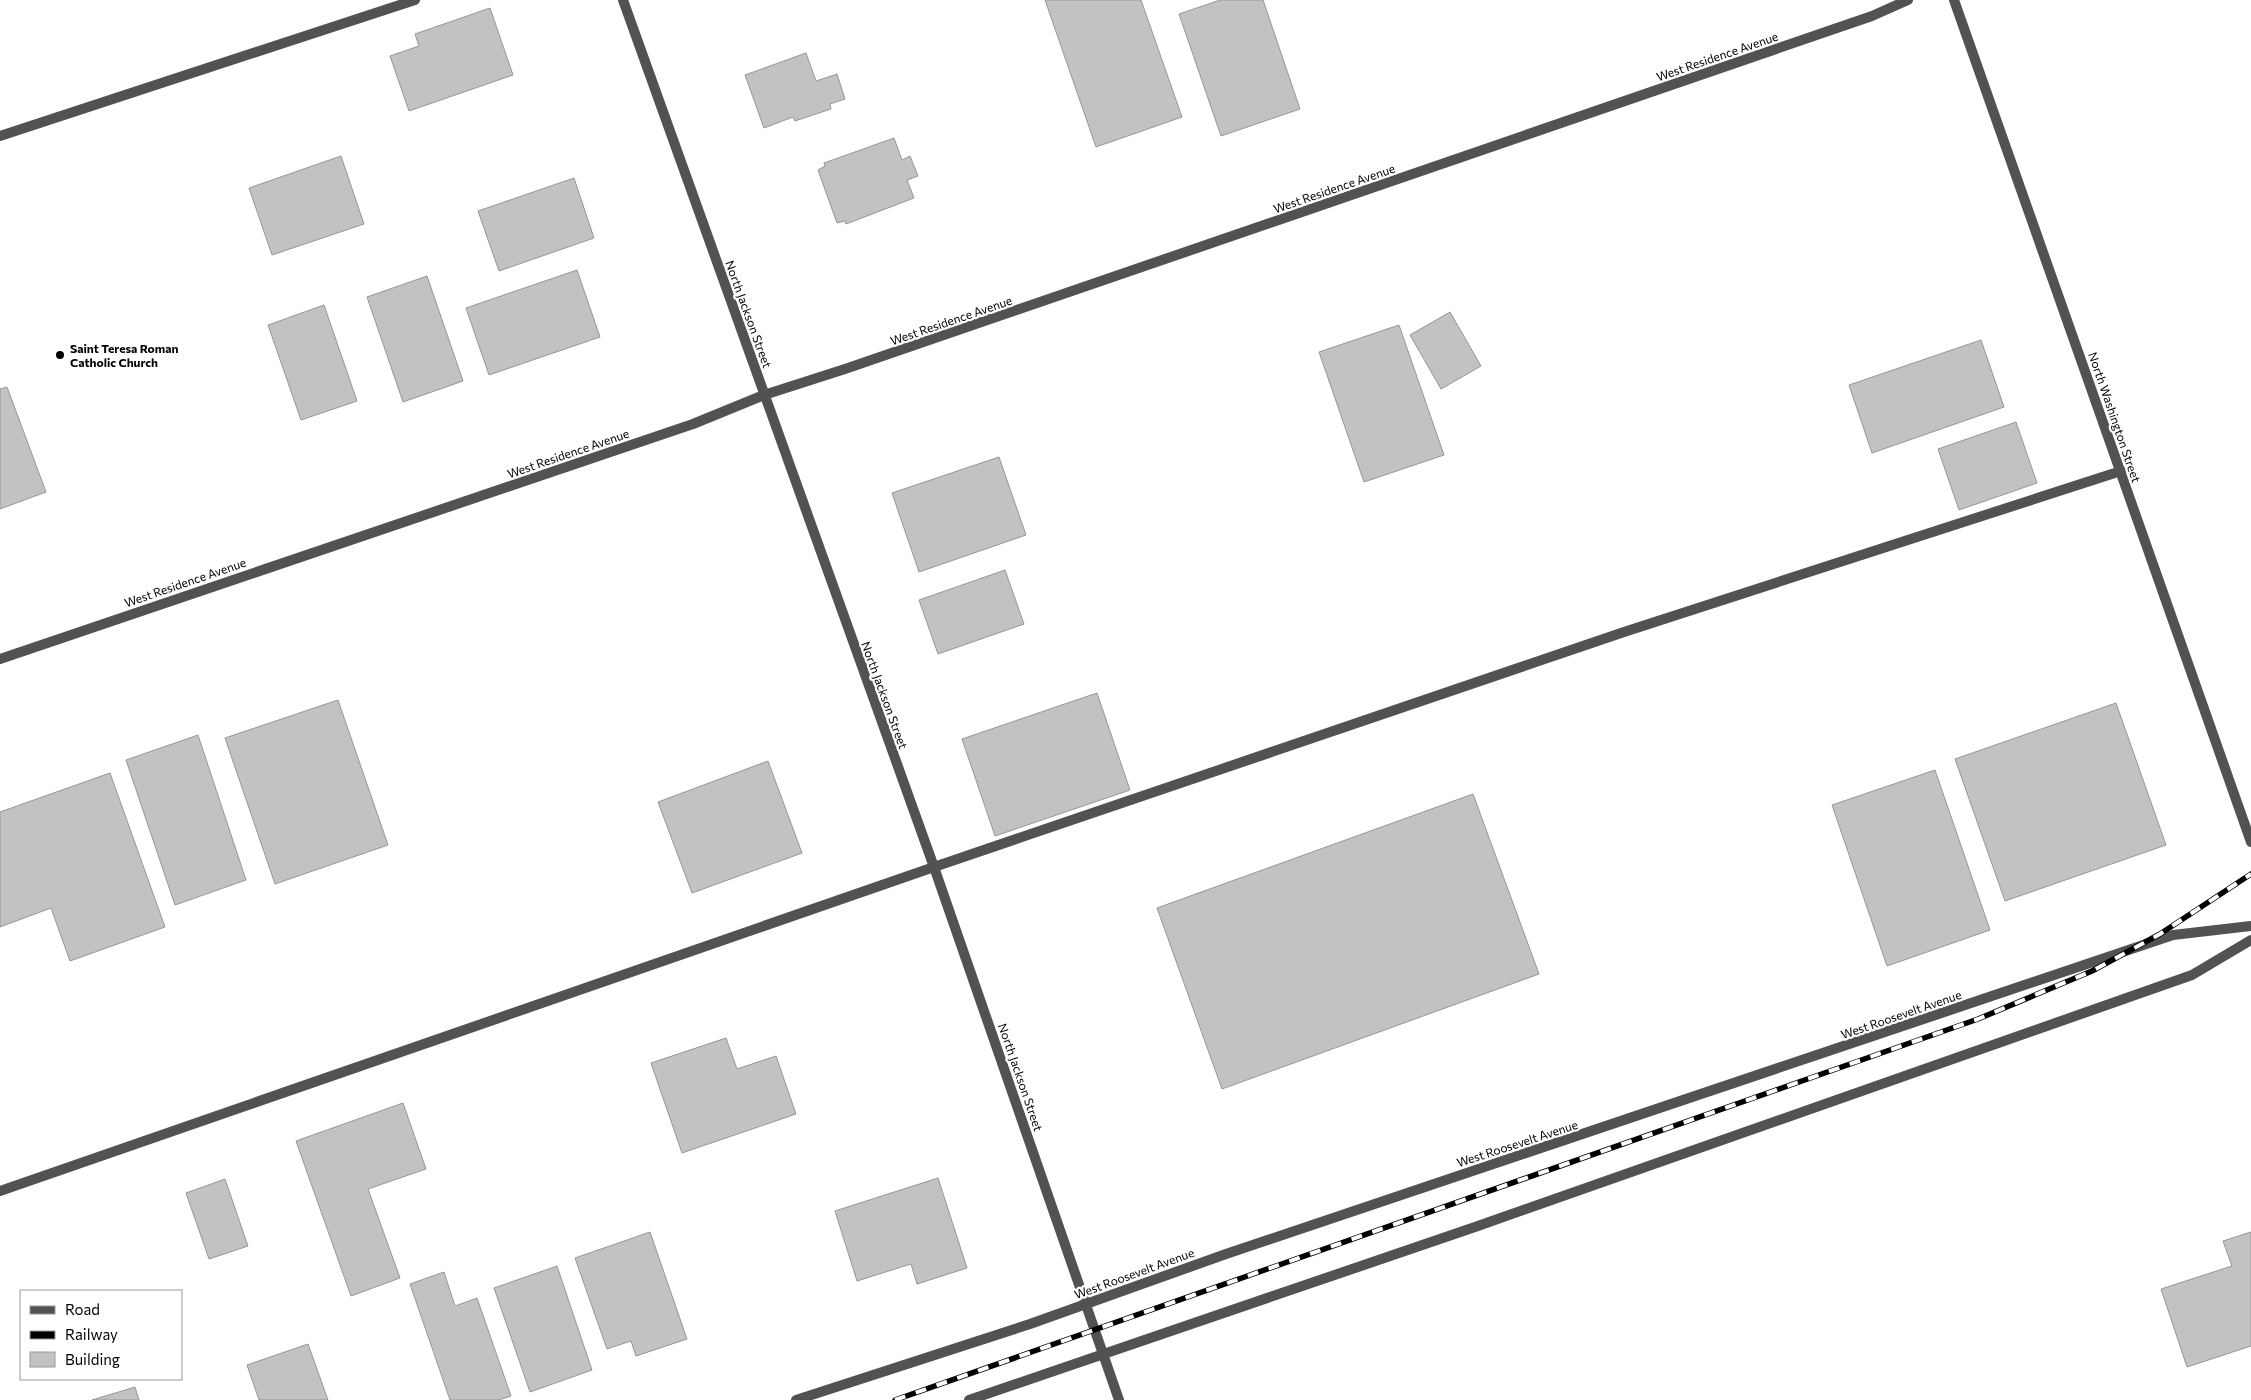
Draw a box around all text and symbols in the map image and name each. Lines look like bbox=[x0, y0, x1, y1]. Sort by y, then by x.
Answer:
street label: West Residence Avenue bbox=[1654, 29, 1780, 83]
street label: West Residence Avenue bbox=[1271, 161, 1397, 215]
street label: North Jackson Street bbox=[722, 258, 775, 370]
street label: West Residence Avenue bbox=[888, 293, 1014, 347]
place label: Saint Teresa Roman Catholic Church bbox=[70, 341, 178, 369]
marker: Saint Teresa Roman Catholic Church bbox=[54, 349, 66, 361]
street label: North Washington Street bbox=[2086, 350, 2144, 484]
street label: West Residence Avenue bbox=[505, 426, 631, 480]
street label: West Residence Avenue bbox=[122, 555, 248, 609]
street label: North Jackson Street bbox=[858, 639, 911, 751]
street label: West Roosevelt Avenue bbox=[1839, 987, 1963, 1041]
street label: North Jackson Street bbox=[995, 1021, 1046, 1133]
street label: West Roosevelt Avenue bbox=[1455, 1117, 1579, 1169]
street label: West Roosevelt Avenue bbox=[1072, 1245, 1196, 1301]
legend bbox=[20, 1290, 182, 1380]
text: Road bbox=[65, 1300, 100, 1318]
text: Railway bbox=[65, 1325, 118, 1343]
text: Building bbox=[65, 1350, 120, 1368]

